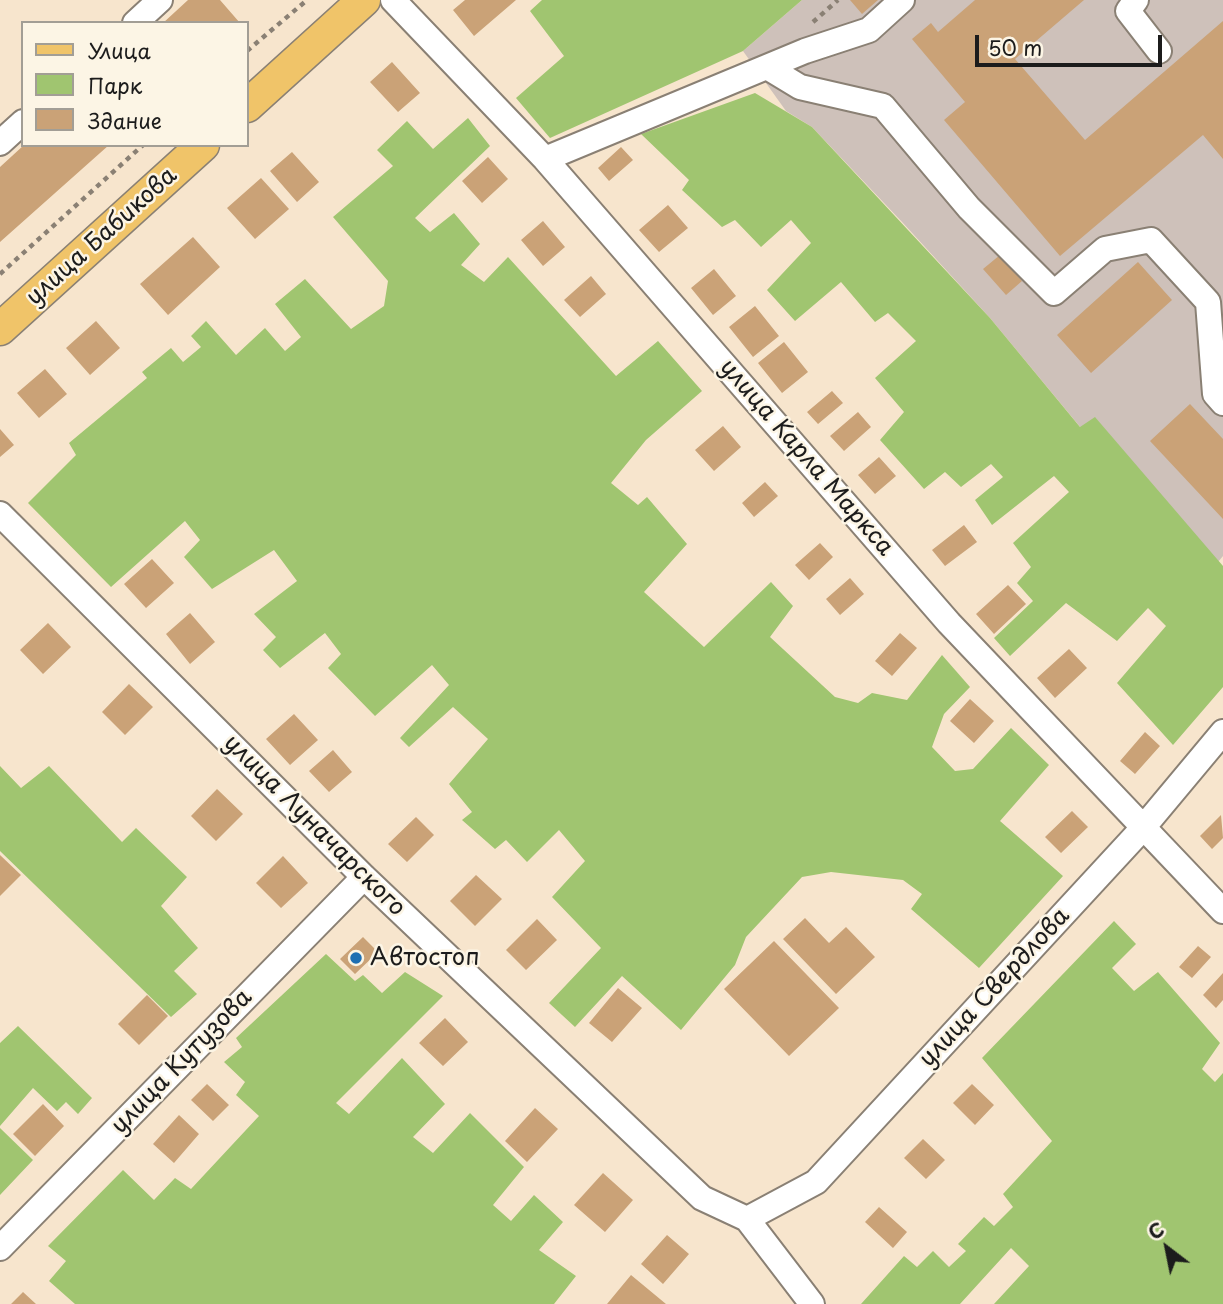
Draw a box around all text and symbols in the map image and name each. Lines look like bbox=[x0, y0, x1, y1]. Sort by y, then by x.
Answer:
legend bbox=[21, 21, 248, 147]
scale bar bbox=[978, 21, 1165, 65]
text: 50 m bbox=[988, 31, 1042, 63]
text: Улица bbox=[88, 34, 151, 66]
text: Парк bbox=[88, 69, 142, 101]
text: Здание bbox=[88, 104, 162, 136]
street label: улица Бабикова bbox=[21, 162, 183, 312]
street label: улица Карла Маркса bbox=[713, 354, 899, 562]
street label: улица Луначарского bbox=[217, 729, 411, 923]
street label: улица Свердлова bbox=[914, 902, 1076, 1074]
place label: Автостоп bbox=[370, 944, 480, 972]
marker: Автостоп bbox=[348, 950, 364, 966]
street label: улица Кутузова bbox=[106, 984, 258, 1140]
north arrow bbox=[1132, 1213, 1202, 1283]
text: С bbox=[1142, 1215, 1169, 1246]

